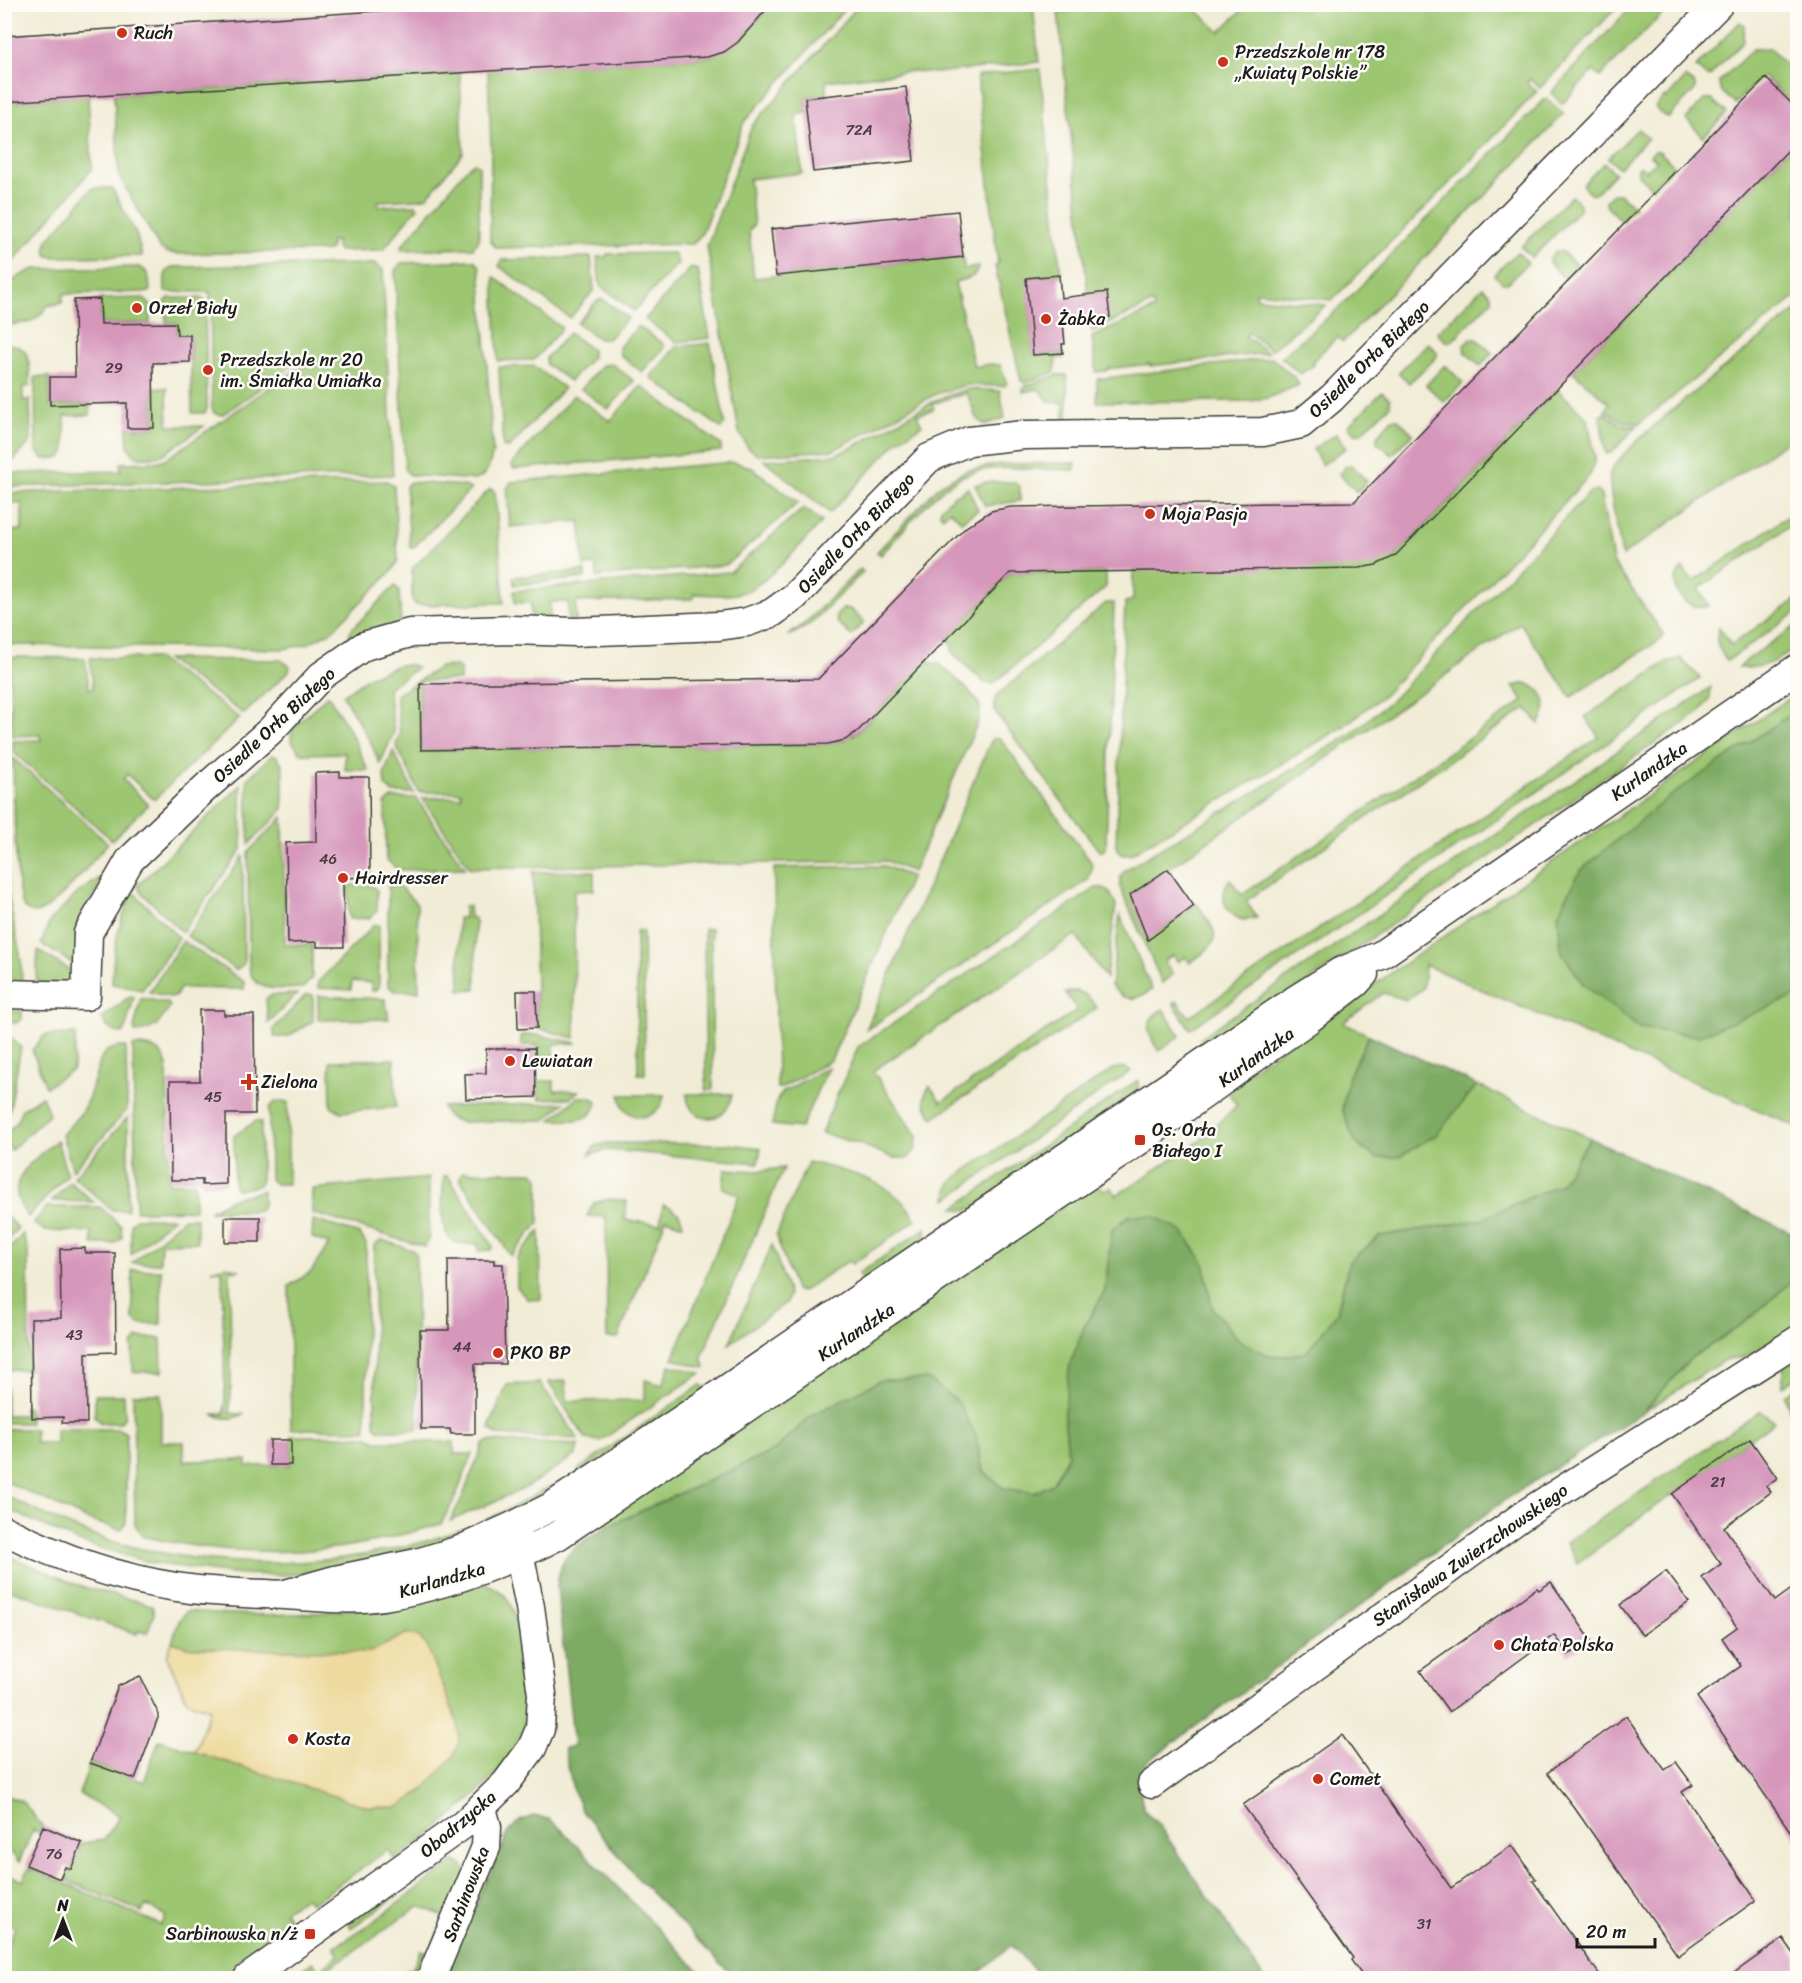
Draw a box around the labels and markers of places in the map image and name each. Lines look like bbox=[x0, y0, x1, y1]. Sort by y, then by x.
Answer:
place label: Ruch bbox=[134, 17, 173, 49]
marker: Ruch bbox=[115, 26, 129, 40]
place label: Przedszkole nr 178 „Kwiaty Polskie” bbox=[1234, 36, 1385, 89]
marker: Przedszkole nr 178 „Kwiaty Polskie” bbox=[1216, 55, 1230, 69]
place label: Orzeł Biały bbox=[149, 292, 238, 324]
marker: Orzeł Biały bbox=[130, 301, 144, 315]
place label: Żabka bbox=[1058, 303, 1106, 335]
marker: Żabka bbox=[1039, 312, 1053, 326]
place label: Przedszkole nr 20 im. Śmiałka Umiałka bbox=[220, 344, 381, 397]
marker: Przedszkole nr 20 im. Śmiałka Umiałka bbox=[201, 363, 215, 377]
place label: Moja Pasja bbox=[1162, 498, 1248, 530]
marker: Moja Pasja bbox=[1143, 507, 1157, 521]
place label: Hairdresser bbox=[355, 862, 449, 894]
marker: Hairdresser bbox=[336, 871, 350, 885]
place label: Lewiatan bbox=[522, 1045, 593, 1077]
marker: Lewiatan bbox=[503, 1054, 517, 1068]
place label: Zielona bbox=[261, 1066, 318, 1098]
marker: Zielona bbox=[242, 1075, 256, 1089]
place label: Os. Orła Białego I bbox=[1152, 1114, 1224, 1167]
marker: Os. Orła Białego I bbox=[1133, 1133, 1147, 1147]
place label: PKO BP bbox=[510, 1337, 571, 1369]
marker: PKO BP bbox=[491, 1346, 505, 1360]
place label: Chata Polska bbox=[1511, 1629, 1614, 1661]
marker: Chata Polska bbox=[1492, 1638, 1506, 1652]
place label: Kosta bbox=[305, 1723, 351, 1755]
marker: Kosta bbox=[286, 1732, 300, 1746]
place label: Comet bbox=[1330, 1763, 1381, 1795]
marker: Comet bbox=[1311, 1772, 1325, 1786]
place label: Sarbinowska n/ż bbox=[166, 1918, 298, 1950]
marker: Sarbinowska n/ż bbox=[303, 1927, 317, 1941]

